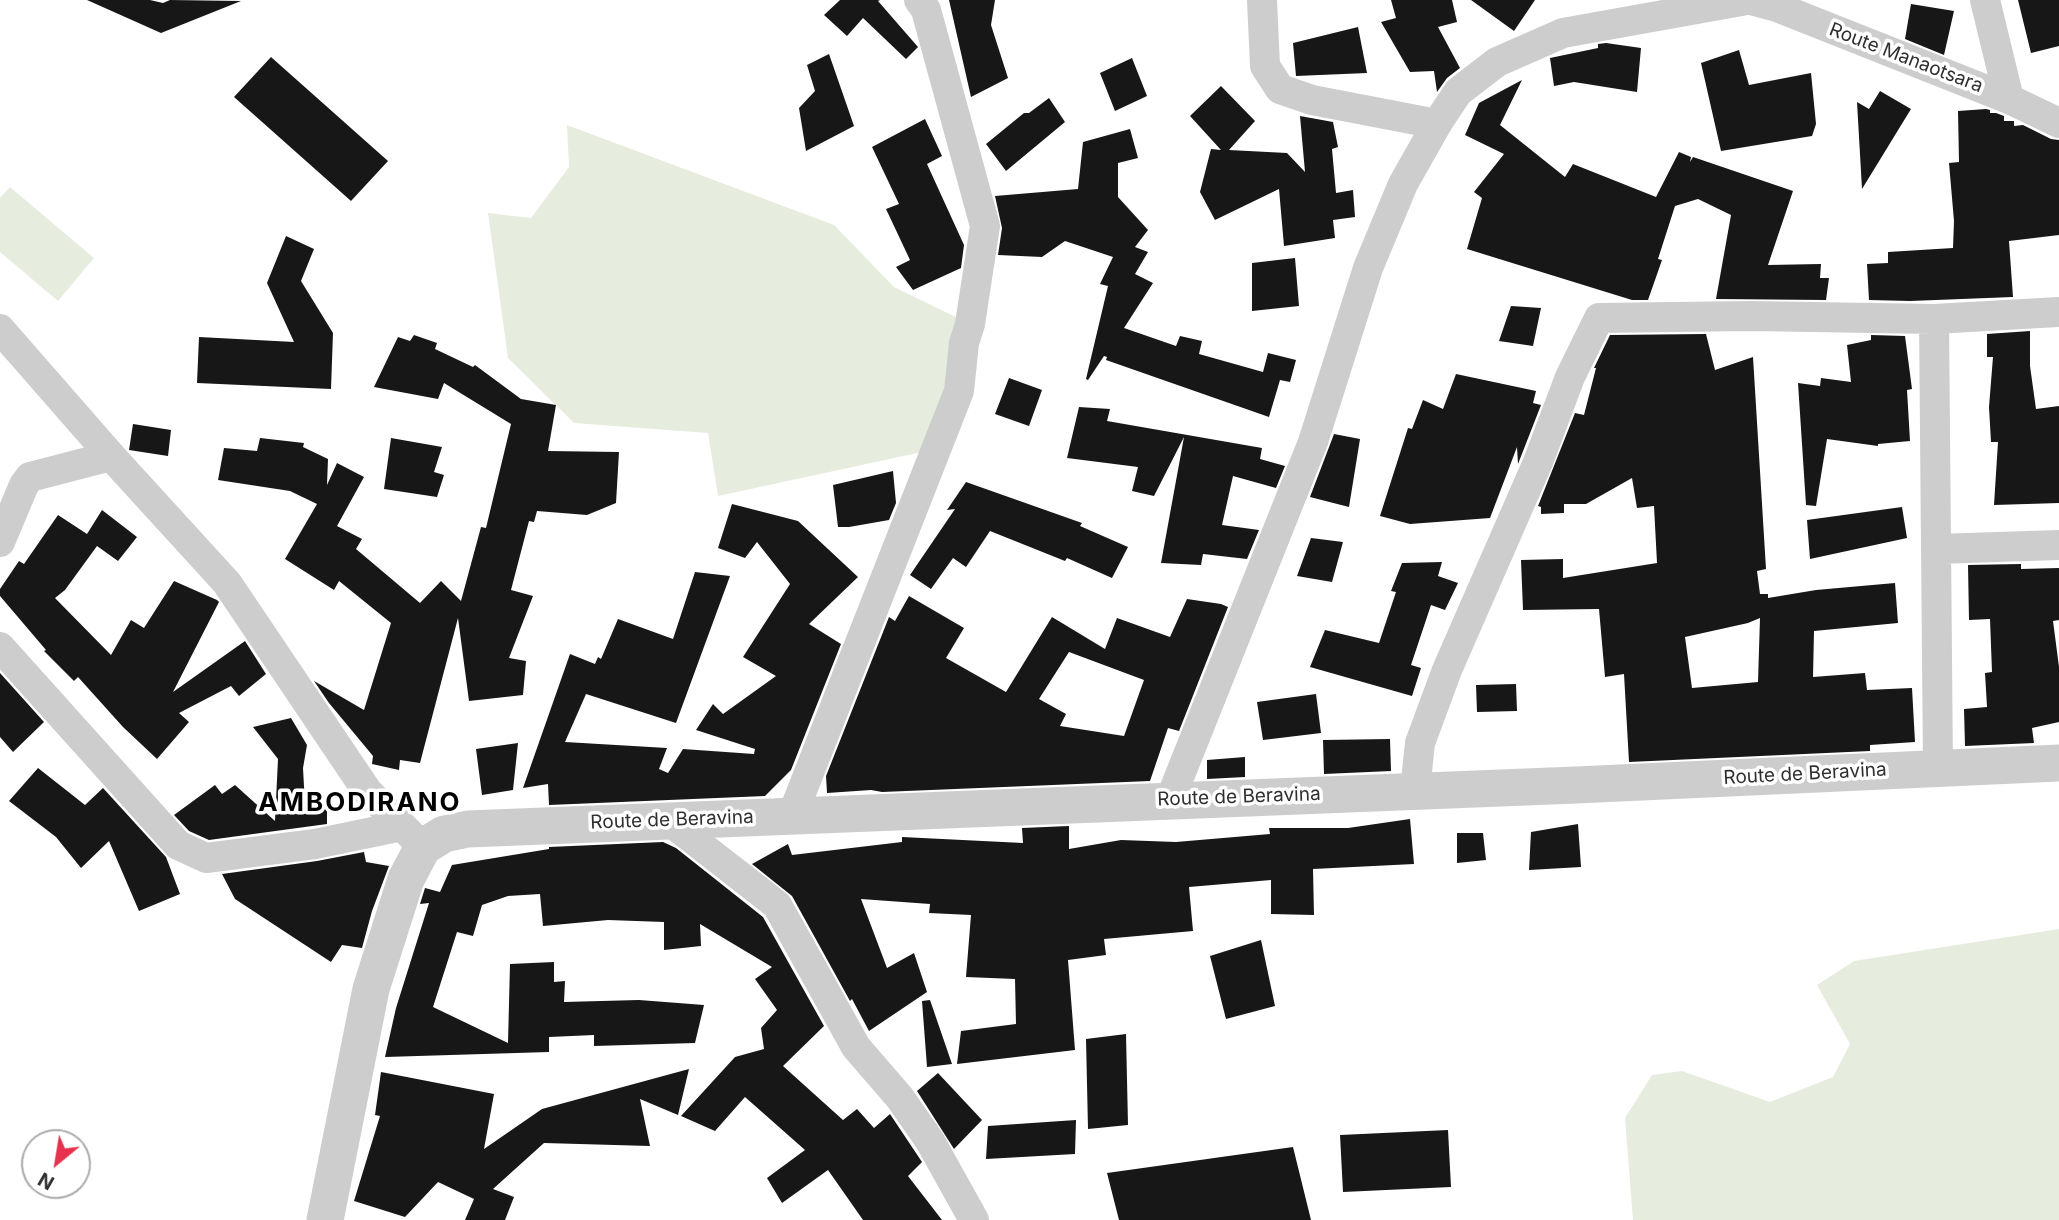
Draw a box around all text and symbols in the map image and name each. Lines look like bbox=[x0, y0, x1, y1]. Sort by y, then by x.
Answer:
street label: Route Manaotsara bbox=[1826, 18, 1986, 98]
street label: Route de Beravina bbox=[1723, 758, 1887, 790]
street label: Route de Beravina bbox=[1157, 783, 1321, 811]
district label: AMBODIRANO bbox=[260, 787, 460, 819]
street label: Route de Beravina bbox=[590, 806, 754, 834]
north arrow bbox=[21, 1129, 91, 1199]
text: N bbox=[34, 1167, 58, 1194]

